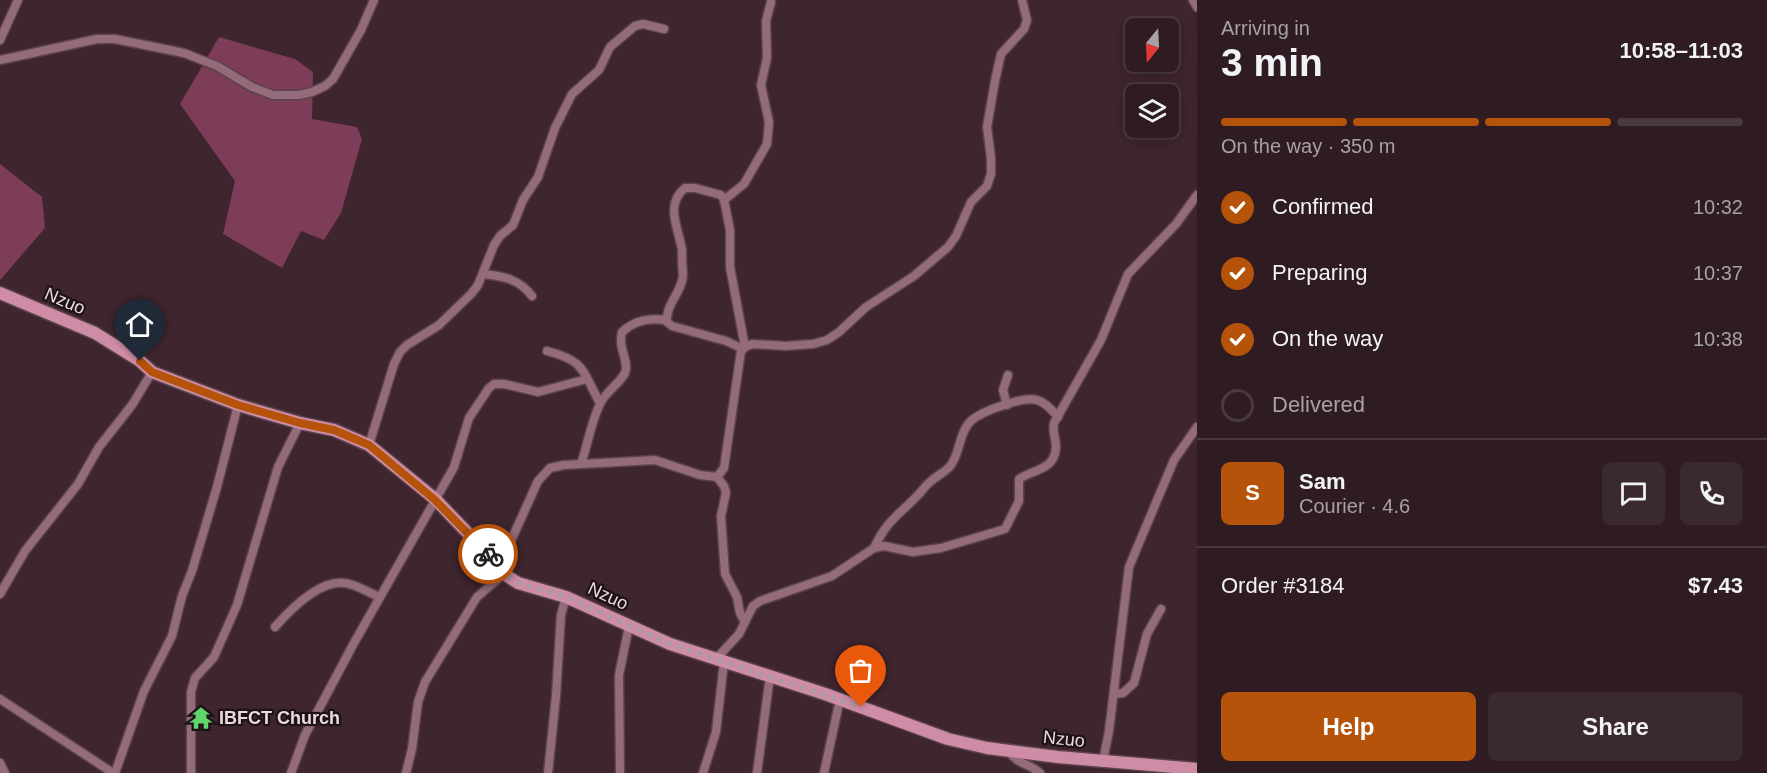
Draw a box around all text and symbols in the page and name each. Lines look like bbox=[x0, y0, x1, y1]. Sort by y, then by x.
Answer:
text: Arriving in bbox=[1221, 17, 1310, 39]
north arrow bbox=[1125, 18, 1179, 72]
map controls bbox=[1125, 18, 1179, 138]
text: 10:58–11:03 bbox=[1619, 38, 1743, 63]
text: 3 min bbox=[1221, 41, 1323, 84]
button: layers bbox=[1125, 84, 1179, 138]
text: On the way · 350 m bbox=[1221, 135, 1396, 157]
icon: check bbox=[1221, 191, 1254, 224]
text: Confirmed bbox=[1272, 194, 1373, 219]
text: 10:32 bbox=[1693, 196, 1743, 218]
icon: check bbox=[1221, 257, 1254, 290]
text: Preparing bbox=[1272, 260, 1367, 285]
text: 10:37 bbox=[1693, 262, 1743, 284]
street label: Nzuo bbox=[42, 284, 88, 318]
pin bbox=[114, 299, 165, 361]
icon: home bbox=[123, 308, 156, 341]
icon: check bbox=[1221, 323, 1254, 356]
text: On the way bbox=[1272, 326, 1383, 351]
text: 10:38 bbox=[1693, 328, 1743, 350]
text: Delivered bbox=[1272, 392, 1365, 417]
button: chat bbox=[1602, 462, 1665, 525]
button: phone bbox=[1680, 462, 1743, 525]
text: Sam bbox=[1299, 469, 1345, 494]
text: S bbox=[1245, 480, 1260, 505]
text: Courier · 4.6 bbox=[1299, 495, 1410, 517]
courier bbox=[458, 524, 518, 584]
icon: bike bbox=[472, 538, 505, 571]
text: Order #3184 bbox=[1221, 573, 1345, 598]
text: $7.43 bbox=[1688, 573, 1743, 598]
street label: Nzuo bbox=[585, 578, 631, 614]
pin bbox=[835, 645, 886, 707]
icon: bag bbox=[844, 654, 877, 687]
button: Help bbox=[1221, 692, 1476, 761]
button: Share bbox=[1488, 692, 1743, 761]
temple icon: IBFCT Church bbox=[188, 705, 214, 731]
place label: IBFCT Church bbox=[219, 708, 340, 728]
street label: Nzuo bbox=[1042, 727, 1086, 751]

